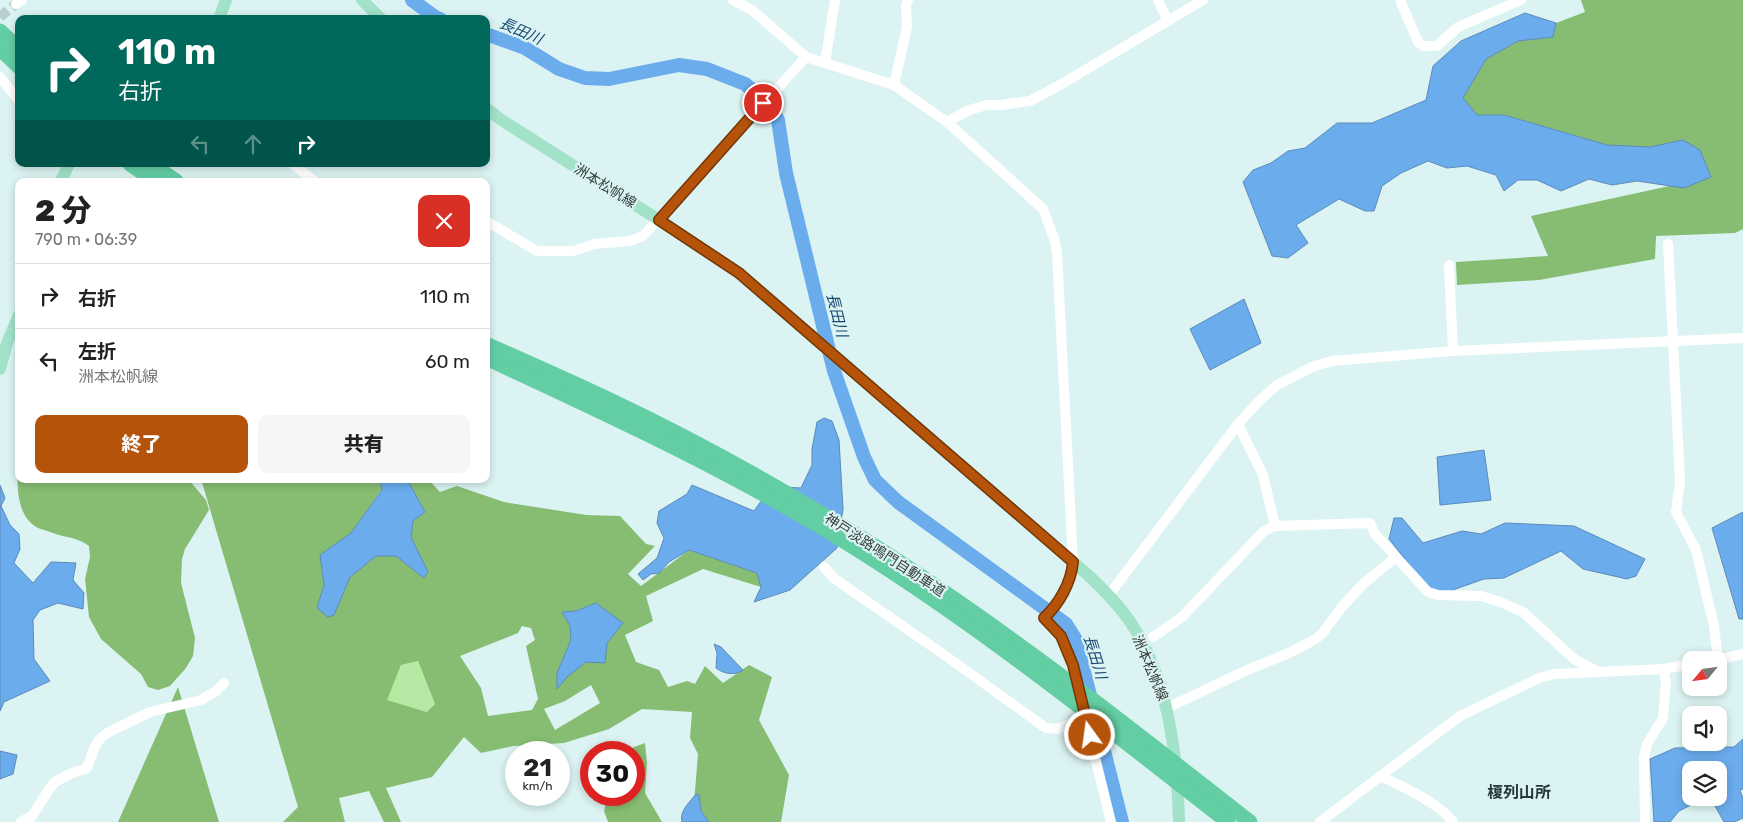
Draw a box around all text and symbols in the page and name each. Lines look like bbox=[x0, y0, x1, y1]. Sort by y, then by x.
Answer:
water label: 長田川 bbox=[497, 14, 547, 49]
text: 110 m bbox=[118, 31, 216, 73]
icon: right bbox=[35, 35, 100, 100]
text: 右折 bbox=[118, 78, 162, 105]
pin bbox=[742, 82, 784, 124]
icon: arrive bbox=[749, 89, 777, 117]
icon: left bbox=[186, 130, 214, 158]
icon: ahead bbox=[239, 130, 267, 158]
icon: right bbox=[292, 130, 320, 158]
street label: 洲本松帆線 bbox=[571, 160, 639, 212]
text: 2 分 bbox=[35, 193, 91, 229]
button: close bbox=[418, 195, 470, 247]
text: 790 m · 06:39 bbox=[35, 230, 137, 249]
icon: right bbox=[35, 282, 63, 310]
text: 110 m bbox=[420, 285, 470, 308]
text: 右折 bbox=[78, 287, 116, 310]
water label: 長田川 bbox=[823, 291, 852, 341]
text: 左折 bbox=[78, 340, 116, 363]
icon: left bbox=[35, 347, 63, 375]
text: 60 m bbox=[425, 350, 470, 373]
text: 洲本松帆線 bbox=[78, 367, 158, 386]
button: 終了 bbox=[35, 415, 248, 473]
button: 共有 bbox=[258, 415, 470, 473]
street label: 神戸淡路鳴門自動車道 bbox=[822, 510, 948, 600]
street label: 洲本松帆線 bbox=[1129, 632, 1171, 704]
water label: 長田川 bbox=[1080, 633, 1111, 683]
north arrow bbox=[1682, 651, 1728, 696]
map controls bbox=[1682, 651, 1727, 806]
button: sound bbox=[1682, 706, 1727, 751]
position arrow bbox=[1063, 708, 1115, 760]
speed limit sign: 30 bbox=[580, 741, 645, 806]
text: 21 bbox=[523, 753, 552, 782]
button: layers bbox=[1682, 761, 1727, 806]
text: km/h bbox=[523, 779, 552, 793]
district label: 榎列山所 bbox=[1487, 783, 1551, 802]

